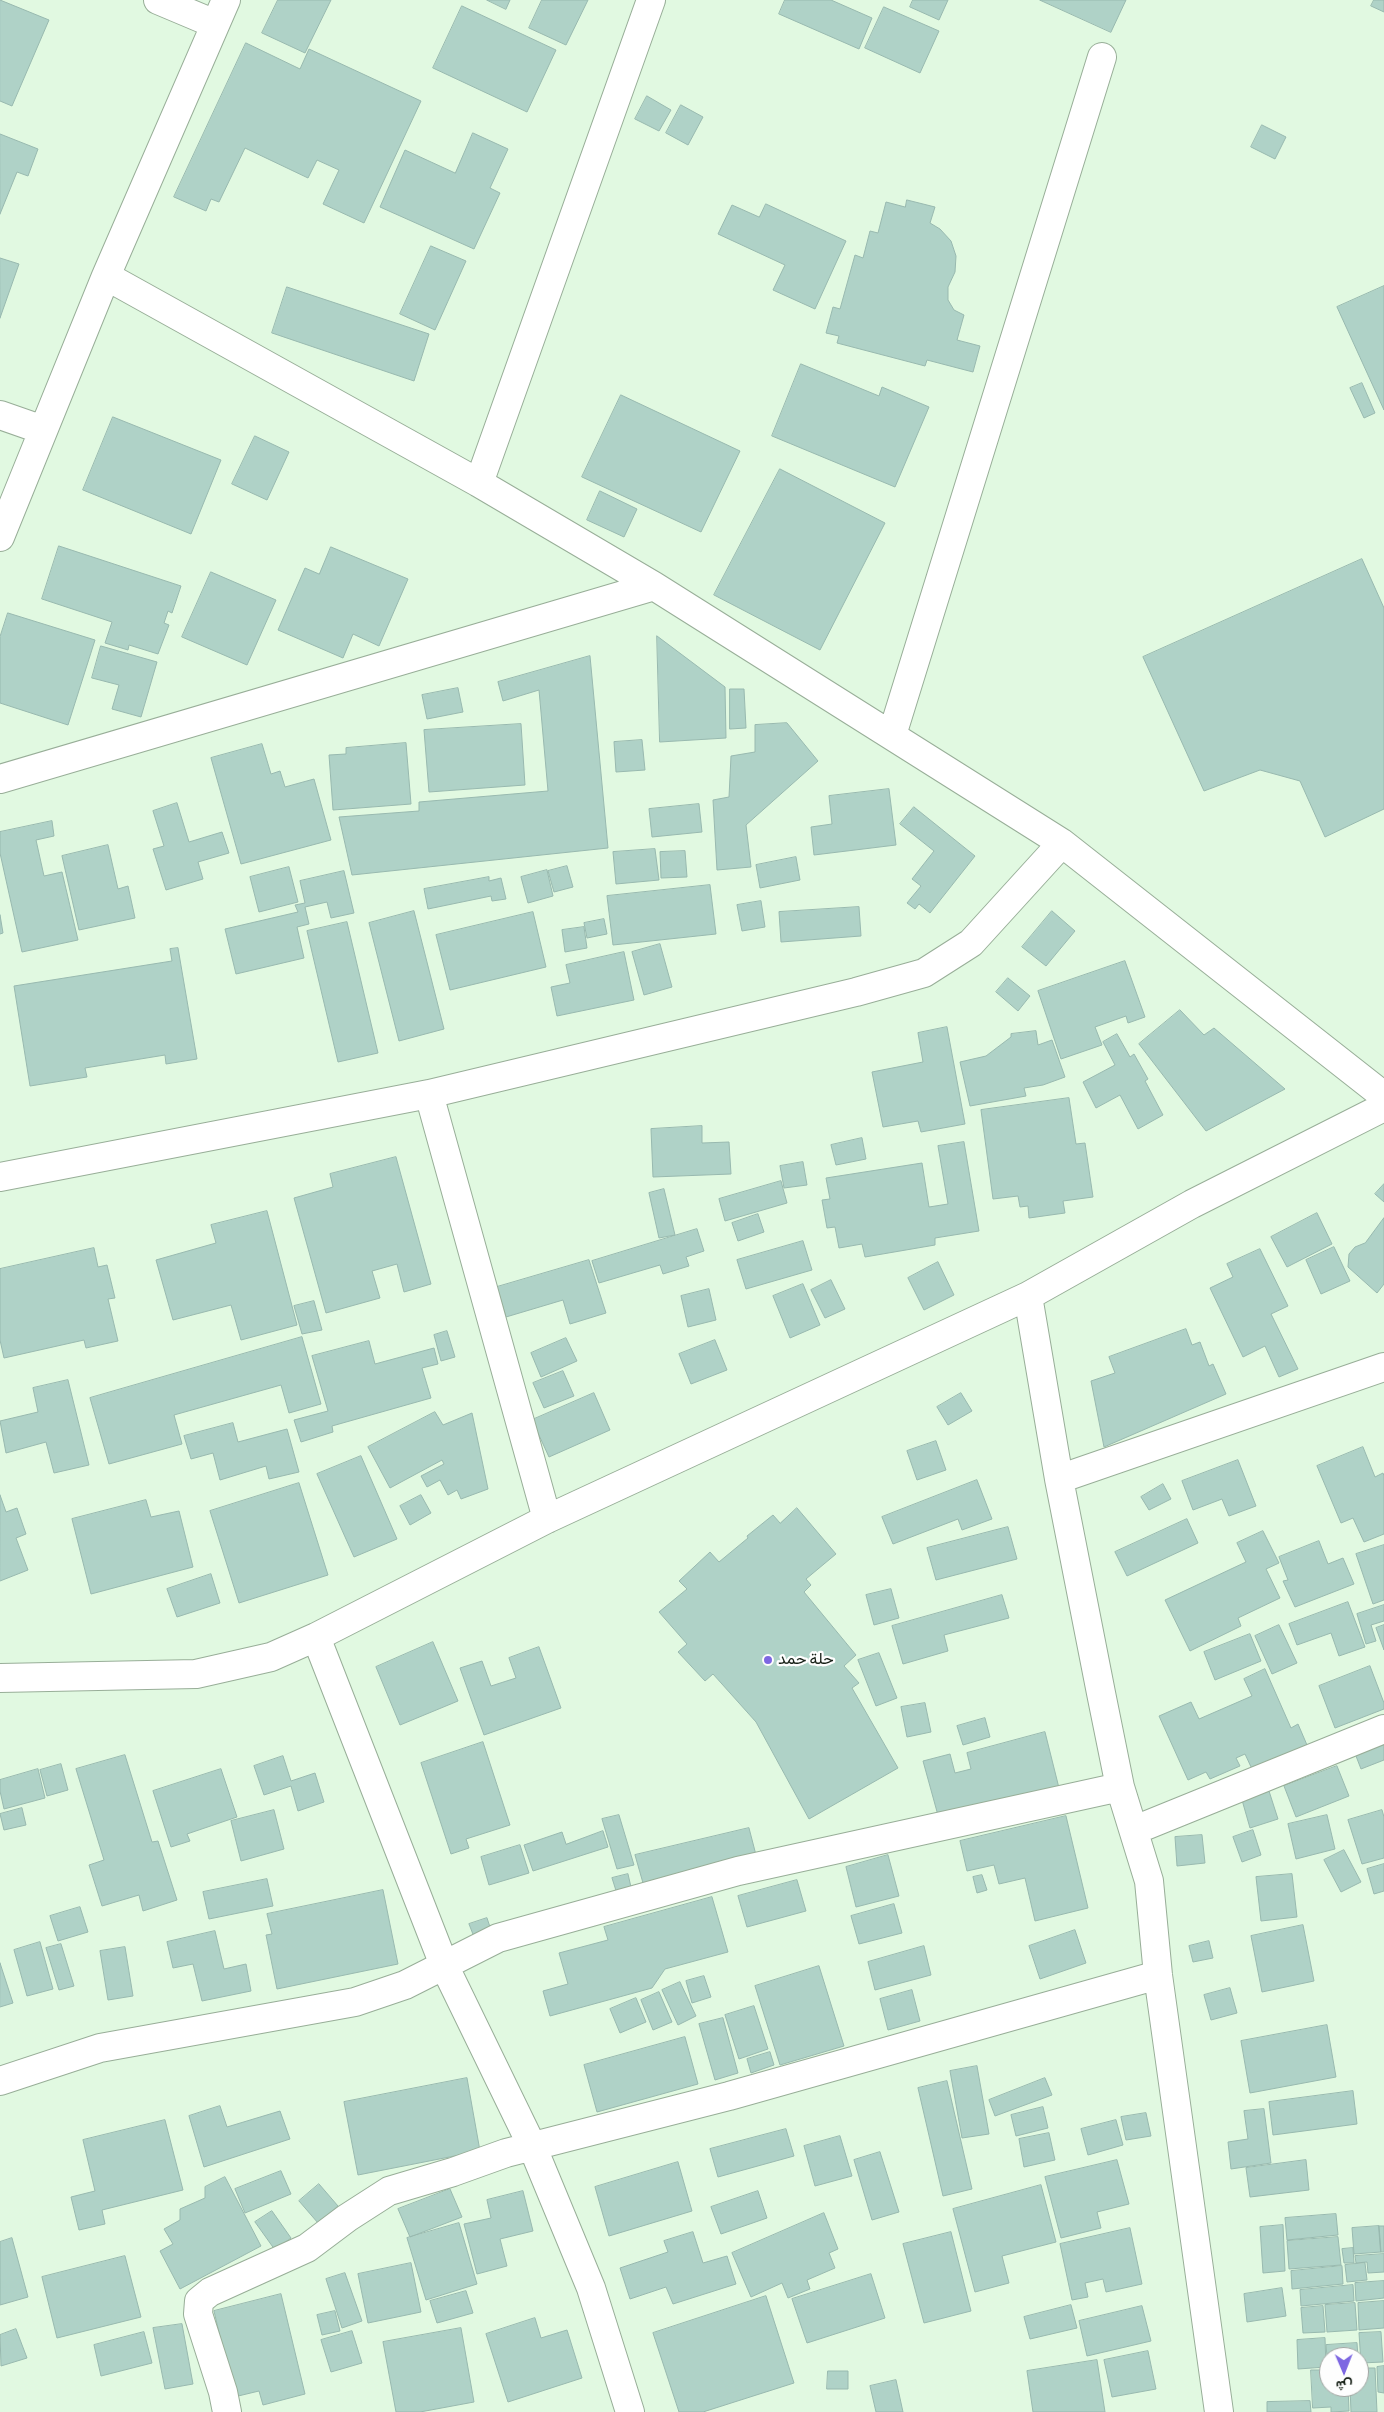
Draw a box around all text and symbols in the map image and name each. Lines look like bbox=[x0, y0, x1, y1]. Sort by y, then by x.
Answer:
place label: حلة حمد bbox=[778, 1650, 834, 1670]
marker: حلة حمد bbox=[762, 1654, 774, 1666]
north arrow bbox=[1319, 2347, 1369, 2397]
text: ش bbox=[1336, 2377, 1353, 2396]

